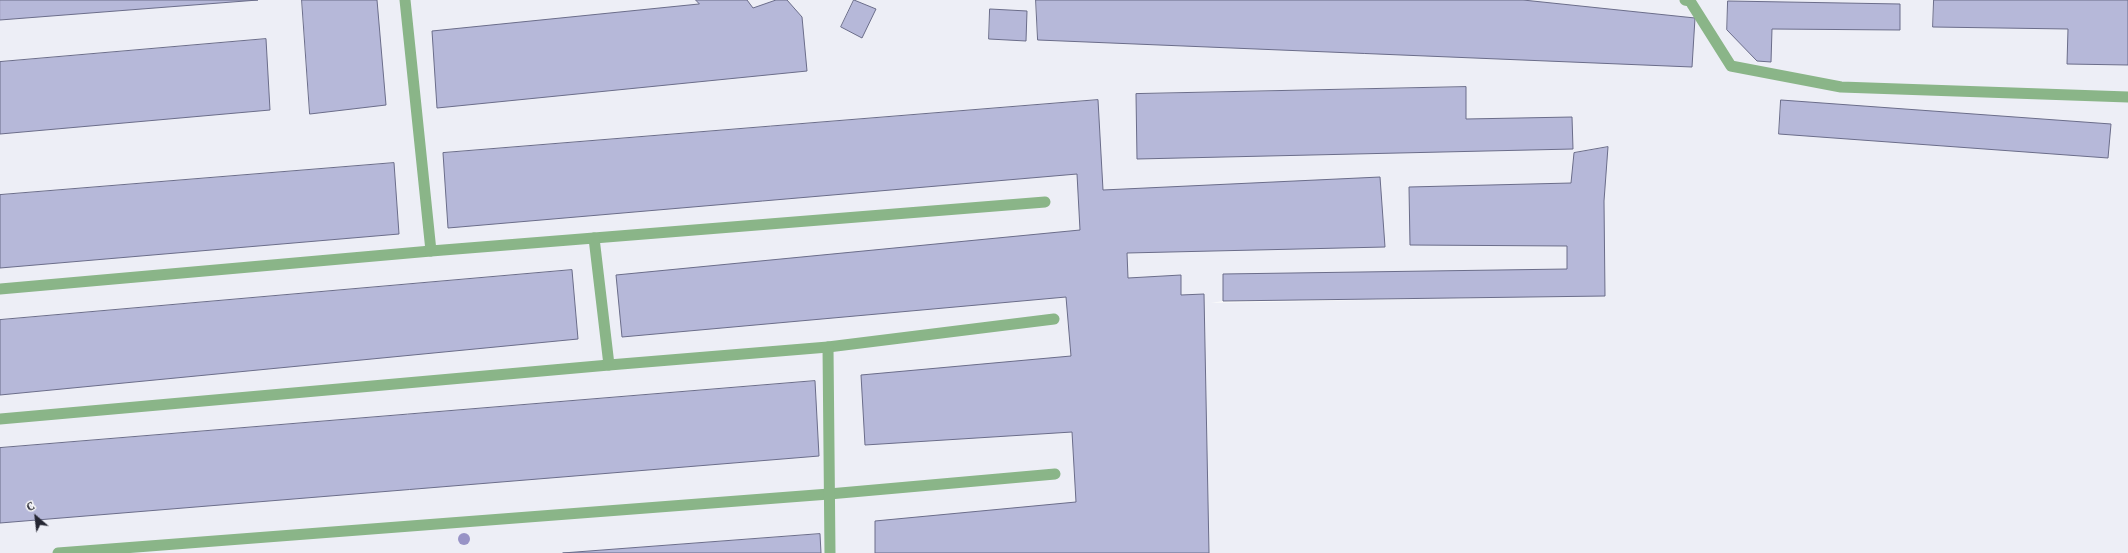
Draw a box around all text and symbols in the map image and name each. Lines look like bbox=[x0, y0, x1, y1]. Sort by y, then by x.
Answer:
north arrow bbox=[16, 497, 56, 537]
text: С bbox=[24, 499, 37, 514]

